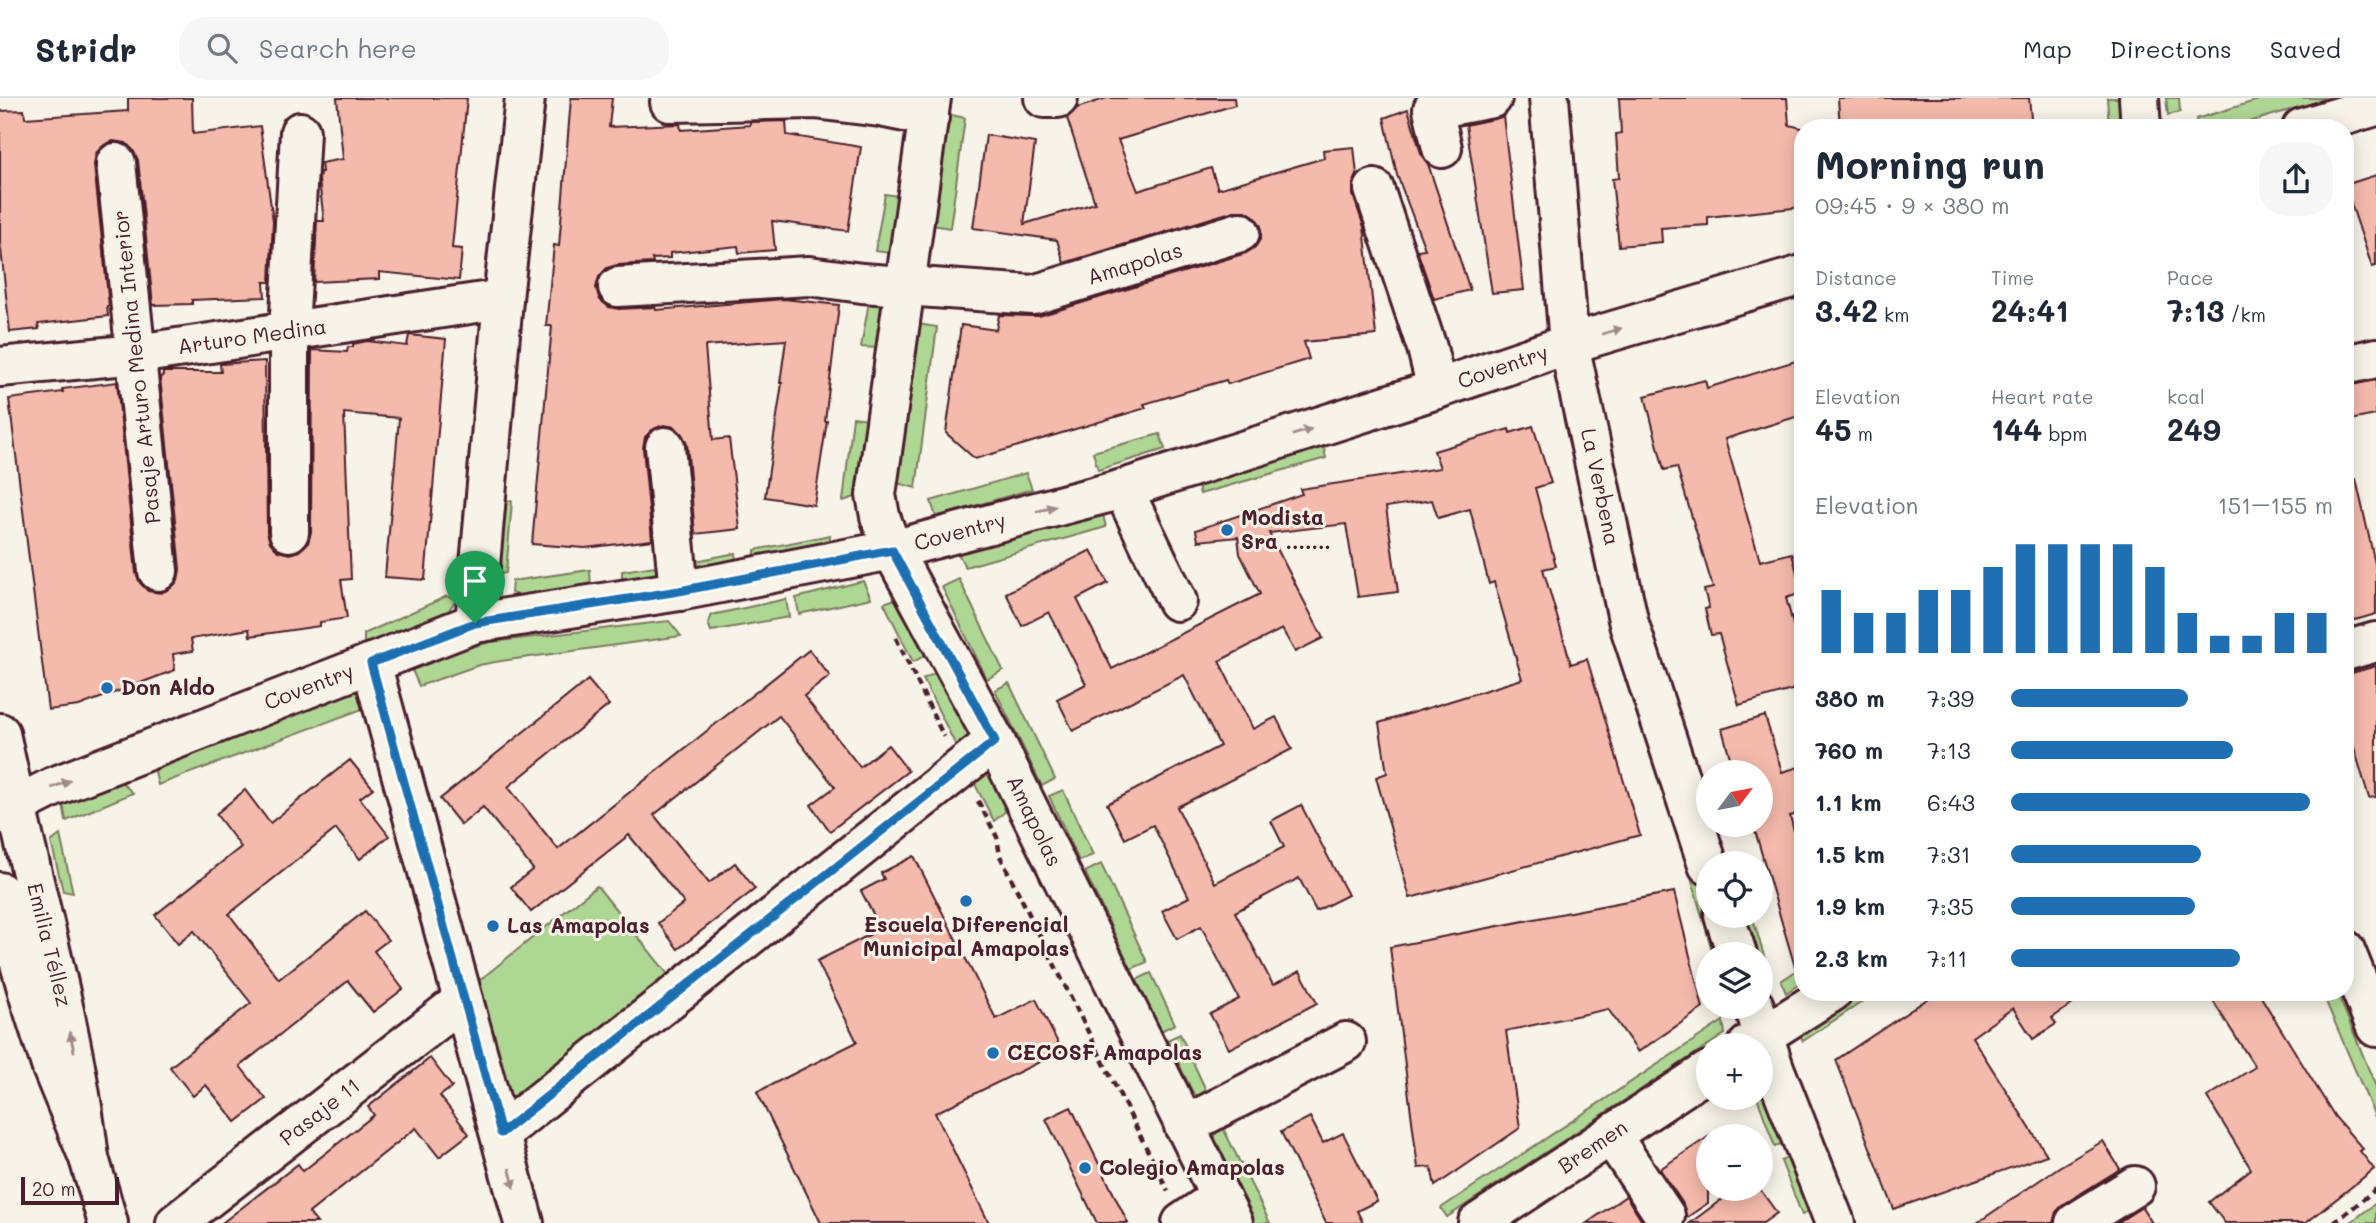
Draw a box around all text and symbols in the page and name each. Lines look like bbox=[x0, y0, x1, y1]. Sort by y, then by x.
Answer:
search box bbox=[179, 17, 669, 80]
text: Stridr bbox=[35, 27, 137, 70]
icon: search bbox=[203, 29, 241, 67]
text: Search here bbox=[259, 31, 417, 65]
text: Map bbox=[2023, 33, 2072, 64]
text: Directions bbox=[2110, 33, 2232, 64]
text: Saved bbox=[2270, 33, 2341, 64]
text: Morning run bbox=[1815, 139, 2045, 189]
button: share bbox=[2259, 142, 2333, 216]
text: 09:45 · 9 × 380 m bbox=[1815, 190, 2010, 220]
street label: Pasaje Arturo Medina Interior bbox=[106, 209, 165, 525]
street label: Amapolas bbox=[1084, 235, 1186, 290]
text: Distance bbox=[1815, 265, 1897, 290]
text: Time bbox=[1991, 265, 2034, 290]
text: Pace bbox=[2167, 265, 2213, 290]
text: 3.42 bbox=[1815, 290, 1878, 330]
text: 24:41 bbox=[1991, 290, 2069, 330]
text: 7:13 bbox=[2167, 290, 2225, 330]
text: km bbox=[1878, 302, 1909, 327]
text: /km bbox=[2225, 302, 2266, 327]
street label: Arturo Medina bbox=[176, 312, 328, 359]
one-way arrow bbox=[1601, 326, 1622, 336]
street label: Coventry bbox=[1454, 338, 1551, 394]
text: Elevation bbox=[1815, 384, 1900, 409]
text: Heart rate bbox=[1991, 384, 2094, 409]
text: kcal bbox=[2167, 384, 2205, 409]
text: 45 bbox=[1815, 409, 1852, 449]
text: 144 bbox=[1991, 409, 2042, 449]
text: 249 bbox=[2167, 409, 2221, 449]
text: m bbox=[1852, 421, 1873, 446]
text: bpm bbox=[2042, 421, 2087, 446]
one-way arrow bbox=[1292, 426, 1313, 437]
street label: La Verbena bbox=[1576, 426, 1627, 548]
text: Elevation bbox=[1815, 490, 1918, 520]
text: 151–155 m bbox=[2217, 490, 2333, 520]
one-way arrow bbox=[1035, 503, 1057, 514]
place label: Modista Sra ....... bbox=[1241, 503, 1331, 554]
street label: Coventry bbox=[911, 505, 1008, 556]
marker: Modista Sra ....... bbox=[1219, 522, 1235, 538]
pin bbox=[445, 551, 505, 623]
icon: arrive bbox=[456, 562, 494, 600]
street label: Coventry bbox=[260, 656, 357, 715]
place label: Don Aldo bbox=[121, 673, 215, 700]
marker: Don Aldo bbox=[99, 680, 115, 696]
text: 380 m bbox=[1815, 683, 1884, 713]
text: 7:39 bbox=[1927, 683, 1974, 713]
text: 760 m bbox=[1815, 735, 1883, 765]
text: 7:13 bbox=[1927, 735, 1971, 765]
north arrow bbox=[1696, 760, 1773, 836]
map controls bbox=[1696, 760, 1773, 1201]
street label: Amapolas bbox=[1002, 770, 1069, 870]
one-way arrow bbox=[51, 778, 72, 789]
text: 1.1 km bbox=[1815, 787, 1881, 817]
text: 6:43 bbox=[1927, 787, 1975, 817]
text: 1.5 km bbox=[1815, 839, 1885, 869]
text: 7:31 bbox=[1927, 839, 1971, 869]
button: locate bbox=[1696, 851, 1773, 928]
street label: Emilia Téllez bbox=[22, 880, 79, 1009]
text: 1.9 km bbox=[1815, 891, 1885, 921]
text: 7:35 bbox=[1927, 891, 1974, 921]
marker: Escuela Diferencial Municipal Amapolas bbox=[958, 893, 974, 909]
place label: Escuela Diferencial Municipal Amapolas bbox=[863, 910, 1069, 961]
place label: Las Amapolas bbox=[507, 911, 650, 938]
marker: Las Amapolas bbox=[485, 918, 501, 934]
button: layers bbox=[1696, 942, 1773, 1019]
text: 2.3 km bbox=[1815, 943, 1888, 973]
text: 7:11 bbox=[1927, 943, 1967, 973]
one-way arrow bbox=[66, 1031, 77, 1053]
button: + bbox=[1696, 1033, 1773, 1110]
place label: CECOSF Amapolas bbox=[1007, 1038, 1202, 1065]
marker: CECOSF Amapolas bbox=[985, 1045, 1001, 1061]
street label: Pasaje 11 bbox=[273, 1071, 365, 1151]
street label: Bremen bbox=[1552, 1113, 1632, 1179]
button: − bbox=[1696, 1124, 1773, 1201]
place label: Colegio Amapolas bbox=[1099, 1153, 1285, 1180]
marker: Colegio Amapolas bbox=[1077, 1160, 1093, 1176]
one-way arrow bbox=[508, 1168, 518, 1189]
scale bar bbox=[21, 1174, 119, 1206]
text: 20 m bbox=[32, 1176, 76, 1201]

